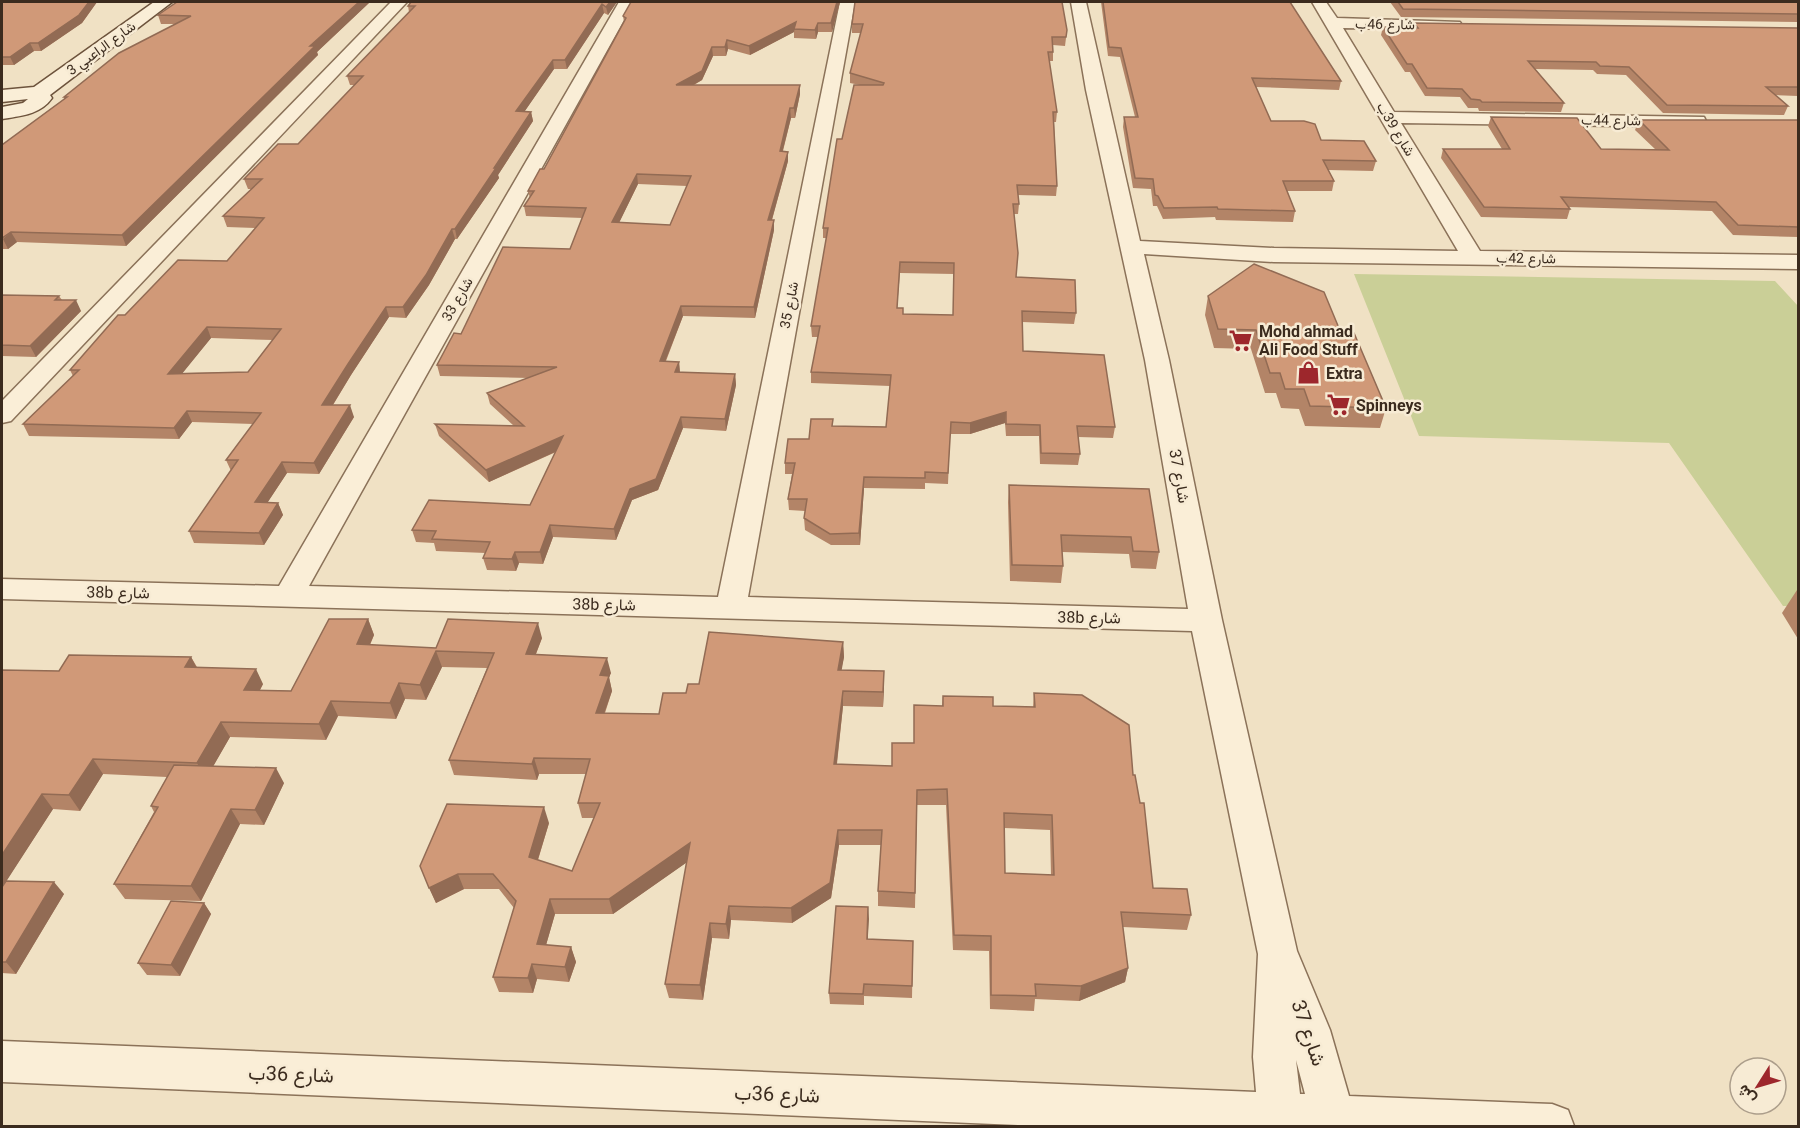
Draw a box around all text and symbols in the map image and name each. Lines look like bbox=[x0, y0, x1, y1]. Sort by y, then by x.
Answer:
street label: شارع 46ب bbox=[1355, 14, 1415, 38]
street label: شارع الراعبي 3 bbox=[63, 17, 141, 82]
street label: شارع 39ب bbox=[1369, 99, 1419, 161]
street label: شارع 44ب bbox=[1581, 110, 1641, 134]
street label: شارع 42ب bbox=[1496, 248, 1556, 272]
street label: شارع 33 bbox=[437, 274, 480, 326]
street label: شارع 35 bbox=[776, 280, 806, 331]
place label: Mohd ahmad Ali Food Stuff bbox=[1259, 321, 1358, 364]
supermarket icon: Mohd ahmad Ali Food Stuff bbox=[1228, 327, 1254, 353]
shop icon: Extra bbox=[1295, 360, 1321, 386]
place label: Extra bbox=[1326, 363, 1363, 388]
supermarket icon: Spinneys bbox=[1325, 392, 1351, 418]
place label: Spinneys bbox=[1356, 395, 1422, 420]
street label: شارع 37 bbox=[1160, 447, 1195, 505]
street label: 38b شارع bbox=[86, 581, 150, 608]
street label: 38b شارع bbox=[572, 593, 636, 620]
street label: 38b شارع bbox=[1057, 606, 1121, 633]
street label: شارع 37 bbox=[1281, 996, 1333, 1071]
north arrow bbox=[1728, 1056, 1788, 1116]
street label: شارع 36ب bbox=[248, 1059, 334, 1093]
text: ش bbox=[1732, 1078, 1764, 1109]
street label: شارع 36ب bbox=[734, 1079, 820, 1113]

